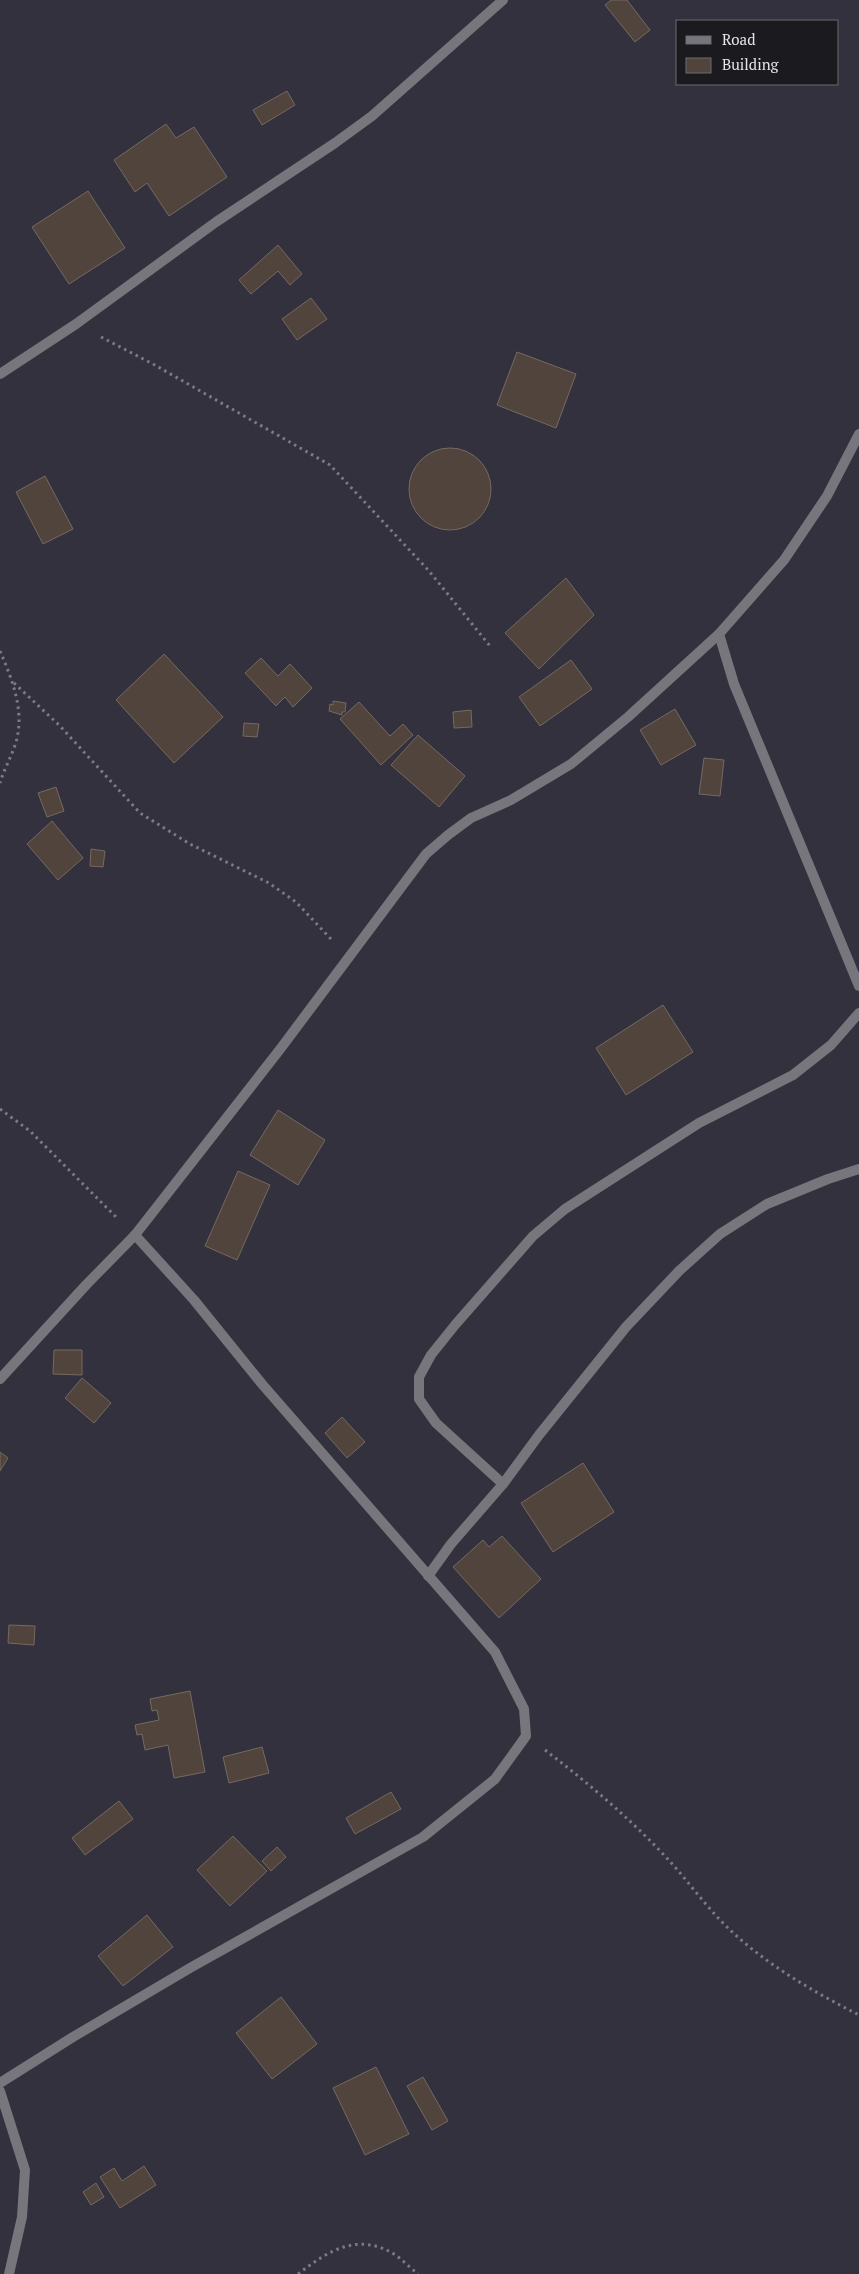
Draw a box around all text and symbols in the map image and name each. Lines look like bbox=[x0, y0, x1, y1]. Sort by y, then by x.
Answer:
legend bbox=[676, 20, 839, 85]
text: Road bbox=[722, 29, 755, 49]
text: Building bbox=[722, 54, 780, 74]

